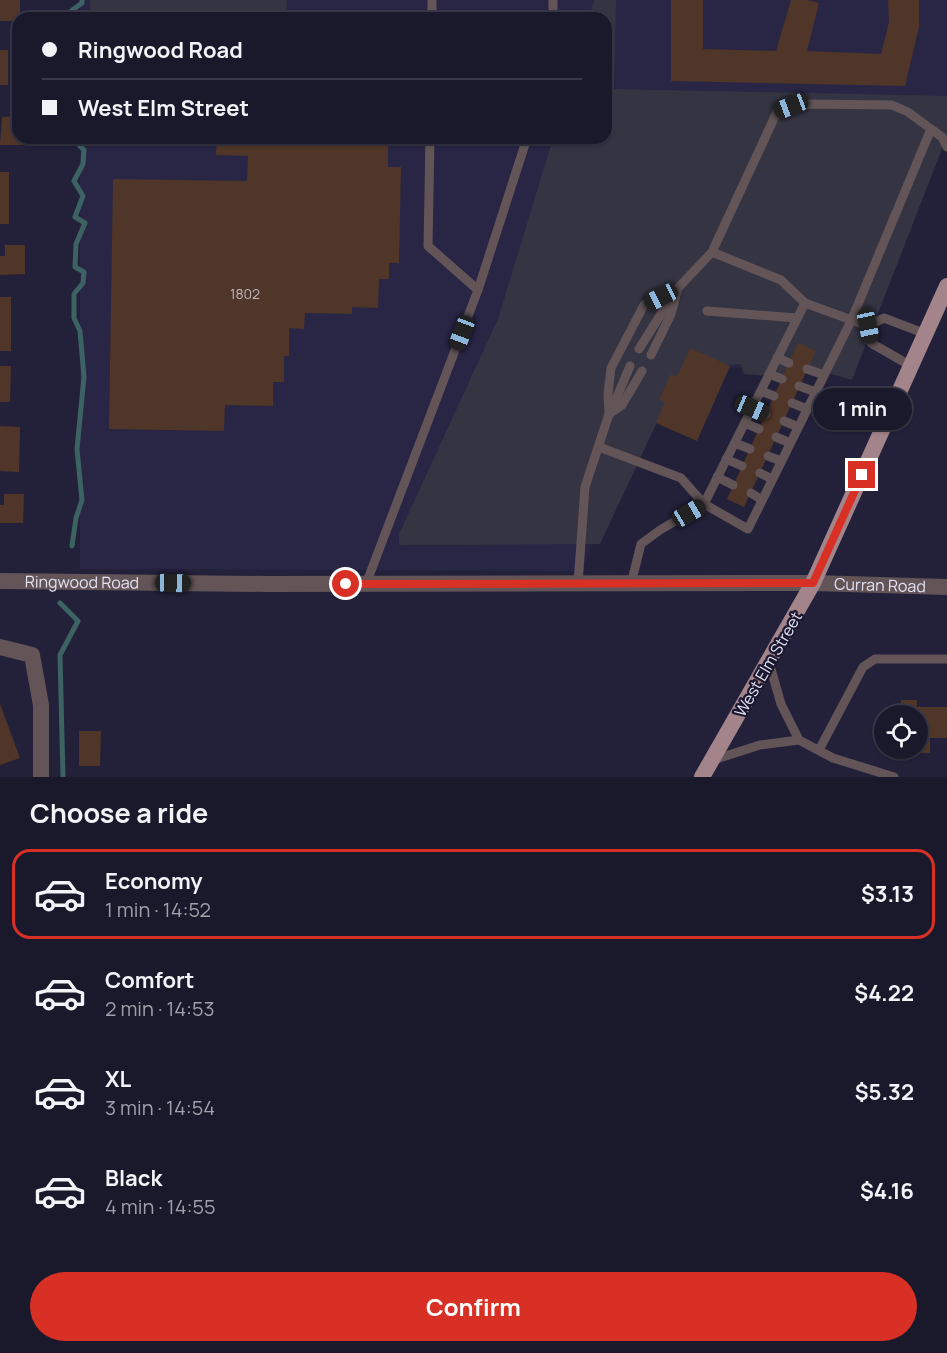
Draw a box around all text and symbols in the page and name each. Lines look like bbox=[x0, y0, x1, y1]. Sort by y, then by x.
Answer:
text: Ringwood Road bbox=[78, 35, 243, 65]
car bbox=[771, 91, 811, 121]
text: West Elm Street bbox=[78, 93, 249, 123]
car bbox=[641, 281, 681, 313]
house number: 1802 bbox=[230, 284, 260, 303]
car bbox=[855, 307, 881, 345]
car bbox=[447, 313, 477, 353]
callout: 1 min bbox=[812, 388, 912, 430]
car bbox=[732, 393, 772, 423]
text: 1 min bbox=[838, 395, 887, 422]
route end bbox=[848, 461, 875, 488]
car bbox=[669, 496, 709, 530]
street label: Ringwood Road bbox=[25, 570, 139, 594]
route start bbox=[332, 570, 359, 597]
street label: Curran Road bbox=[834, 573, 926, 597]
car bbox=[155, 574, 191, 592]
street label: West Elm Street bbox=[729, 607, 807, 721]
map controls bbox=[874, 705, 928, 759]
button: locate bbox=[874, 705, 928, 759]
text: Choose a ride bbox=[30, 794, 208, 831]
text: Economy bbox=[105, 866, 203, 896]
icon: car bbox=[33, 867, 87, 921]
text: $3.13 bbox=[861, 879, 914, 909]
text: 1 min · 14:52 bbox=[105, 896, 211, 923]
text: Comfort bbox=[105, 965, 194, 995]
icon: car bbox=[33, 966, 87, 1020]
text: $4.22 bbox=[854, 978, 914, 1008]
text: 2 min · 14:53 bbox=[105, 995, 215, 1022]
text: XL bbox=[105, 1064, 131, 1094]
icon: car bbox=[33, 1065, 87, 1119]
text: $5.32 bbox=[855, 1077, 914, 1107]
text: 3 min · 14:54 bbox=[105, 1094, 215, 1121]
text: Black bbox=[105, 1163, 162, 1193]
icon: car bbox=[33, 1164, 87, 1218]
text: $4.16 bbox=[860, 1176, 914, 1206]
text: 4 min · 14:55 bbox=[105, 1193, 216, 1220]
button: Confirm bbox=[30, 1272, 917, 1341]

